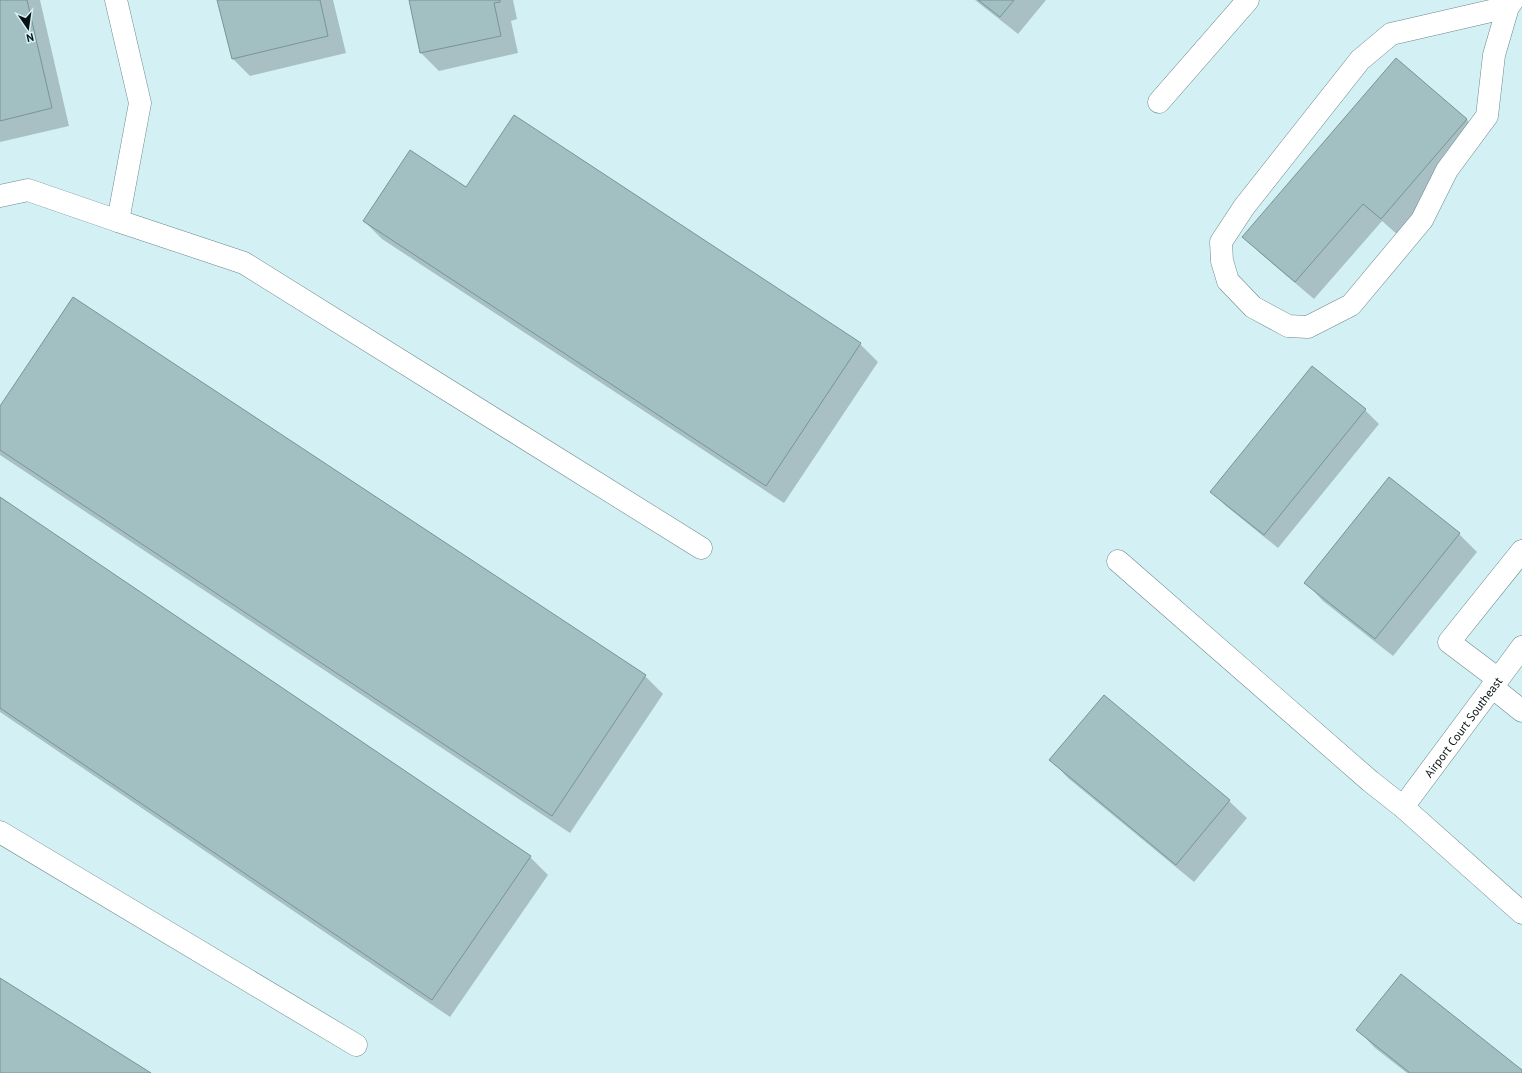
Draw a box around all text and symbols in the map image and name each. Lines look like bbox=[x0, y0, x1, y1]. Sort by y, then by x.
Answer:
north arrow bbox=[8, 8, 48, 48]
text: N bbox=[25, 30, 35, 45]
street label: Airport Court Southeast bbox=[1420, 674, 1505, 780]

